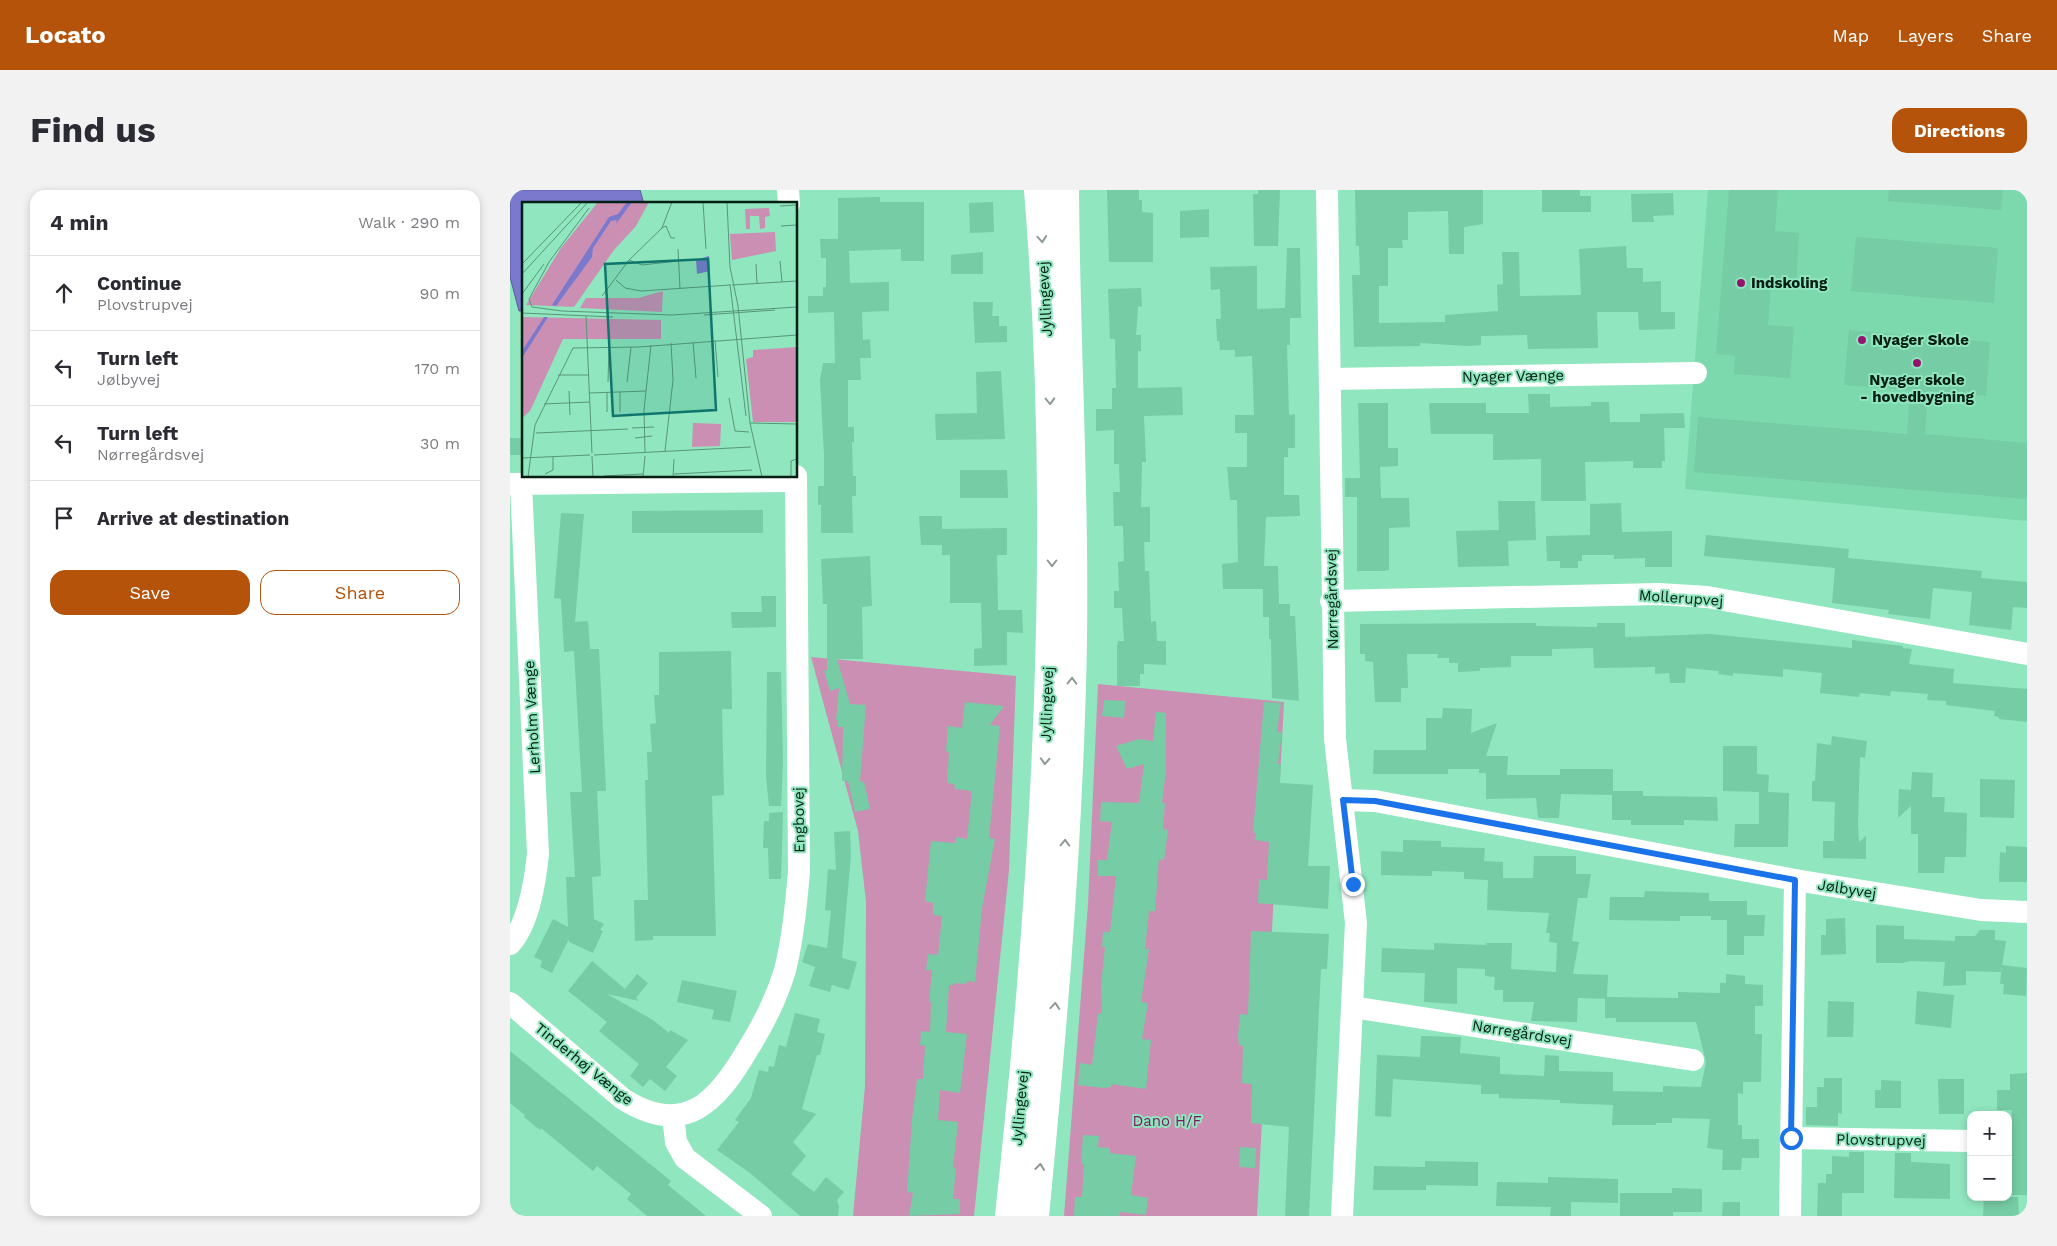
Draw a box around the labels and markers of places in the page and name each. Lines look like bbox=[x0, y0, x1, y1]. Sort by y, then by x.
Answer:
place label: Indskoling bbox=[1751, 274, 1828, 292]
marker: Indskoling bbox=[1735, 277, 1747, 289]
place label: Nyager Skole bbox=[1872, 331, 1969, 349]
marker: Nyager Skole bbox=[1856, 334, 1868, 346]
marker: Nyager skole - hovedbygning bbox=[1911, 357, 1923, 369]
place label: Nyager skole - hovedbygning bbox=[1860, 371, 1975, 406]

